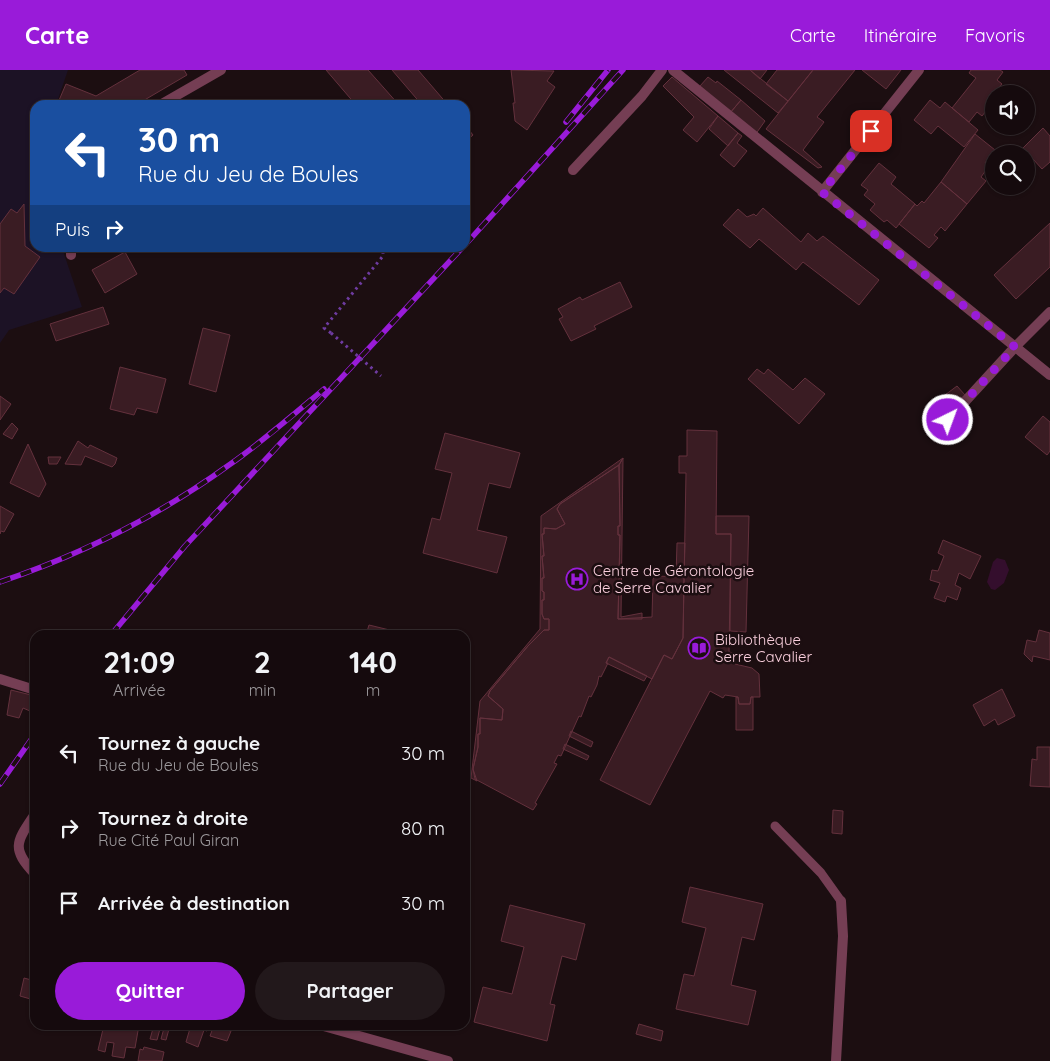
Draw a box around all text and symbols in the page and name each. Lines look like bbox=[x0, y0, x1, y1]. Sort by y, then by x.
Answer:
text: Carte bbox=[25, 20, 89, 50]
text: Carte bbox=[790, 24, 836, 47]
text: Itinéraire bbox=[864, 24, 937, 47]
text: Favoris bbox=[965, 24, 1025, 47]
map controls bbox=[985, 85, 1035, 195]
button: sound bbox=[985, 85, 1035, 135]
pin bbox=[850, 110, 892, 152]
text: 30 m bbox=[138, 117, 220, 161]
icon: arrive bbox=[857, 117, 885, 145]
icon: left bbox=[55, 120, 120, 185]
button: search bbox=[985, 145, 1035, 195]
text: Rue du Jeu de Boules bbox=[138, 160, 359, 188]
icon: right bbox=[100, 215, 128, 243]
text: Puis bbox=[55, 217, 90, 241]
position arrow bbox=[921, 393, 973, 445]
place label: Centre de Gérontologie de Serre Cavalier bbox=[593, 561, 754, 597]
hospital icon: Centre de Gérontologie de Serre Cavalier bbox=[565, 567, 589, 591]
place label: Bibliothèque Serre Cavalier bbox=[715, 630, 813, 666]
library icon: Bibliothèque Serre Cavalier bbox=[687, 636, 711, 660]
text: 21:09 bbox=[103, 643, 176, 681]
text: 2 bbox=[254, 643, 271, 681]
text: 140 bbox=[349, 643, 397, 681]
text: Arrivée bbox=[113, 680, 166, 700]
text: min bbox=[249, 680, 276, 700]
text: m bbox=[366, 680, 380, 700]
text: Tournez à gauche bbox=[98, 731, 260, 755]
icon: left bbox=[55, 739, 83, 767]
text: 30 m bbox=[401, 741, 445, 765]
text: Rue du Jeu de Boules bbox=[98, 755, 259, 775]
text: Tournez à droite bbox=[98, 806, 248, 830]
icon: right bbox=[55, 814, 83, 842]
text: 80 m bbox=[401, 816, 445, 840]
text: Rue Cité Paul Giran bbox=[98, 830, 239, 850]
icon: arrive bbox=[55, 889, 83, 917]
text: Arrivée à destination bbox=[98, 891, 290, 915]
text: 30 m bbox=[401, 891, 445, 915]
button: Quitter bbox=[55, 962, 245, 1020]
button: Partager bbox=[255, 962, 445, 1020]

